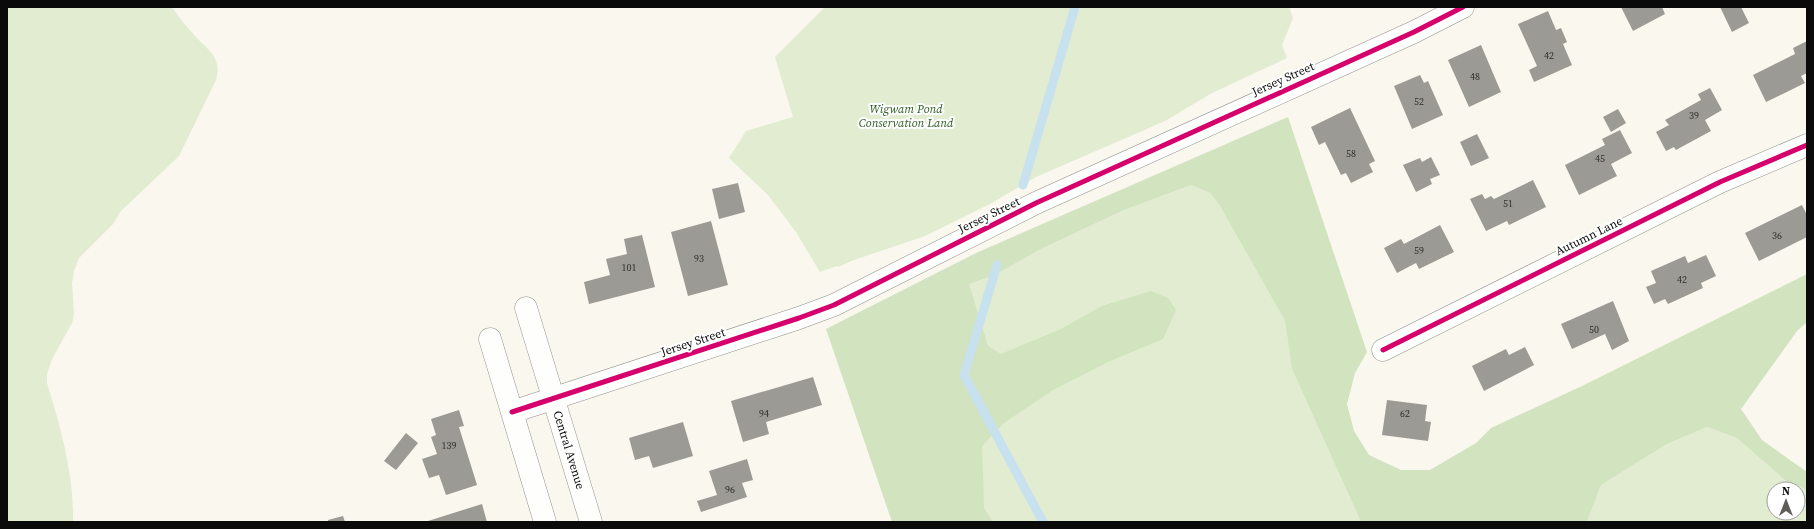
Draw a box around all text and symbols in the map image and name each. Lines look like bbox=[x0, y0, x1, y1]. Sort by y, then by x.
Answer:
house number: 42 bbox=[1544, 49, 1554, 62]
street label: Jersey Street bbox=[1248, 58, 1317, 100]
house number: 48 bbox=[1470, 70, 1480, 83]
house number: 52 bbox=[1414, 95, 1424, 108]
park label: Wigwam Pond Conservation Land bbox=[859, 101, 954, 131]
house number: 39 bbox=[1689, 109, 1699, 122]
house number: 58 bbox=[1346, 147, 1356, 160]
house number: 45 bbox=[1595, 152, 1605, 165]
street label: Jersey Street bbox=[955, 193, 1022, 237]
house number: 51 bbox=[1503, 197, 1513, 210]
street label: Autumn Lane bbox=[1553, 213, 1625, 259]
house number: 36 bbox=[1772, 229, 1782, 242]
house number: 59 bbox=[1414, 244, 1424, 257]
house number: 93 bbox=[694, 252, 704, 265]
house number: 101 bbox=[622, 261, 637, 274]
house number: 42 bbox=[1677, 273, 1687, 286]
house number: 50 bbox=[1589, 323, 1599, 336]
street label: Jersey Street bbox=[658, 324, 727, 360]
house number: 94 bbox=[759, 407, 769, 420]
house number: 62 bbox=[1400, 407, 1410, 420]
street label: Central Avenue bbox=[549, 409, 589, 491]
house number: 139 bbox=[442, 439, 457, 452]
north arrow bbox=[1766, 481, 1806, 521]
house number: 96 bbox=[725, 483, 735, 496]
text: N bbox=[1782, 484, 1790, 499]

